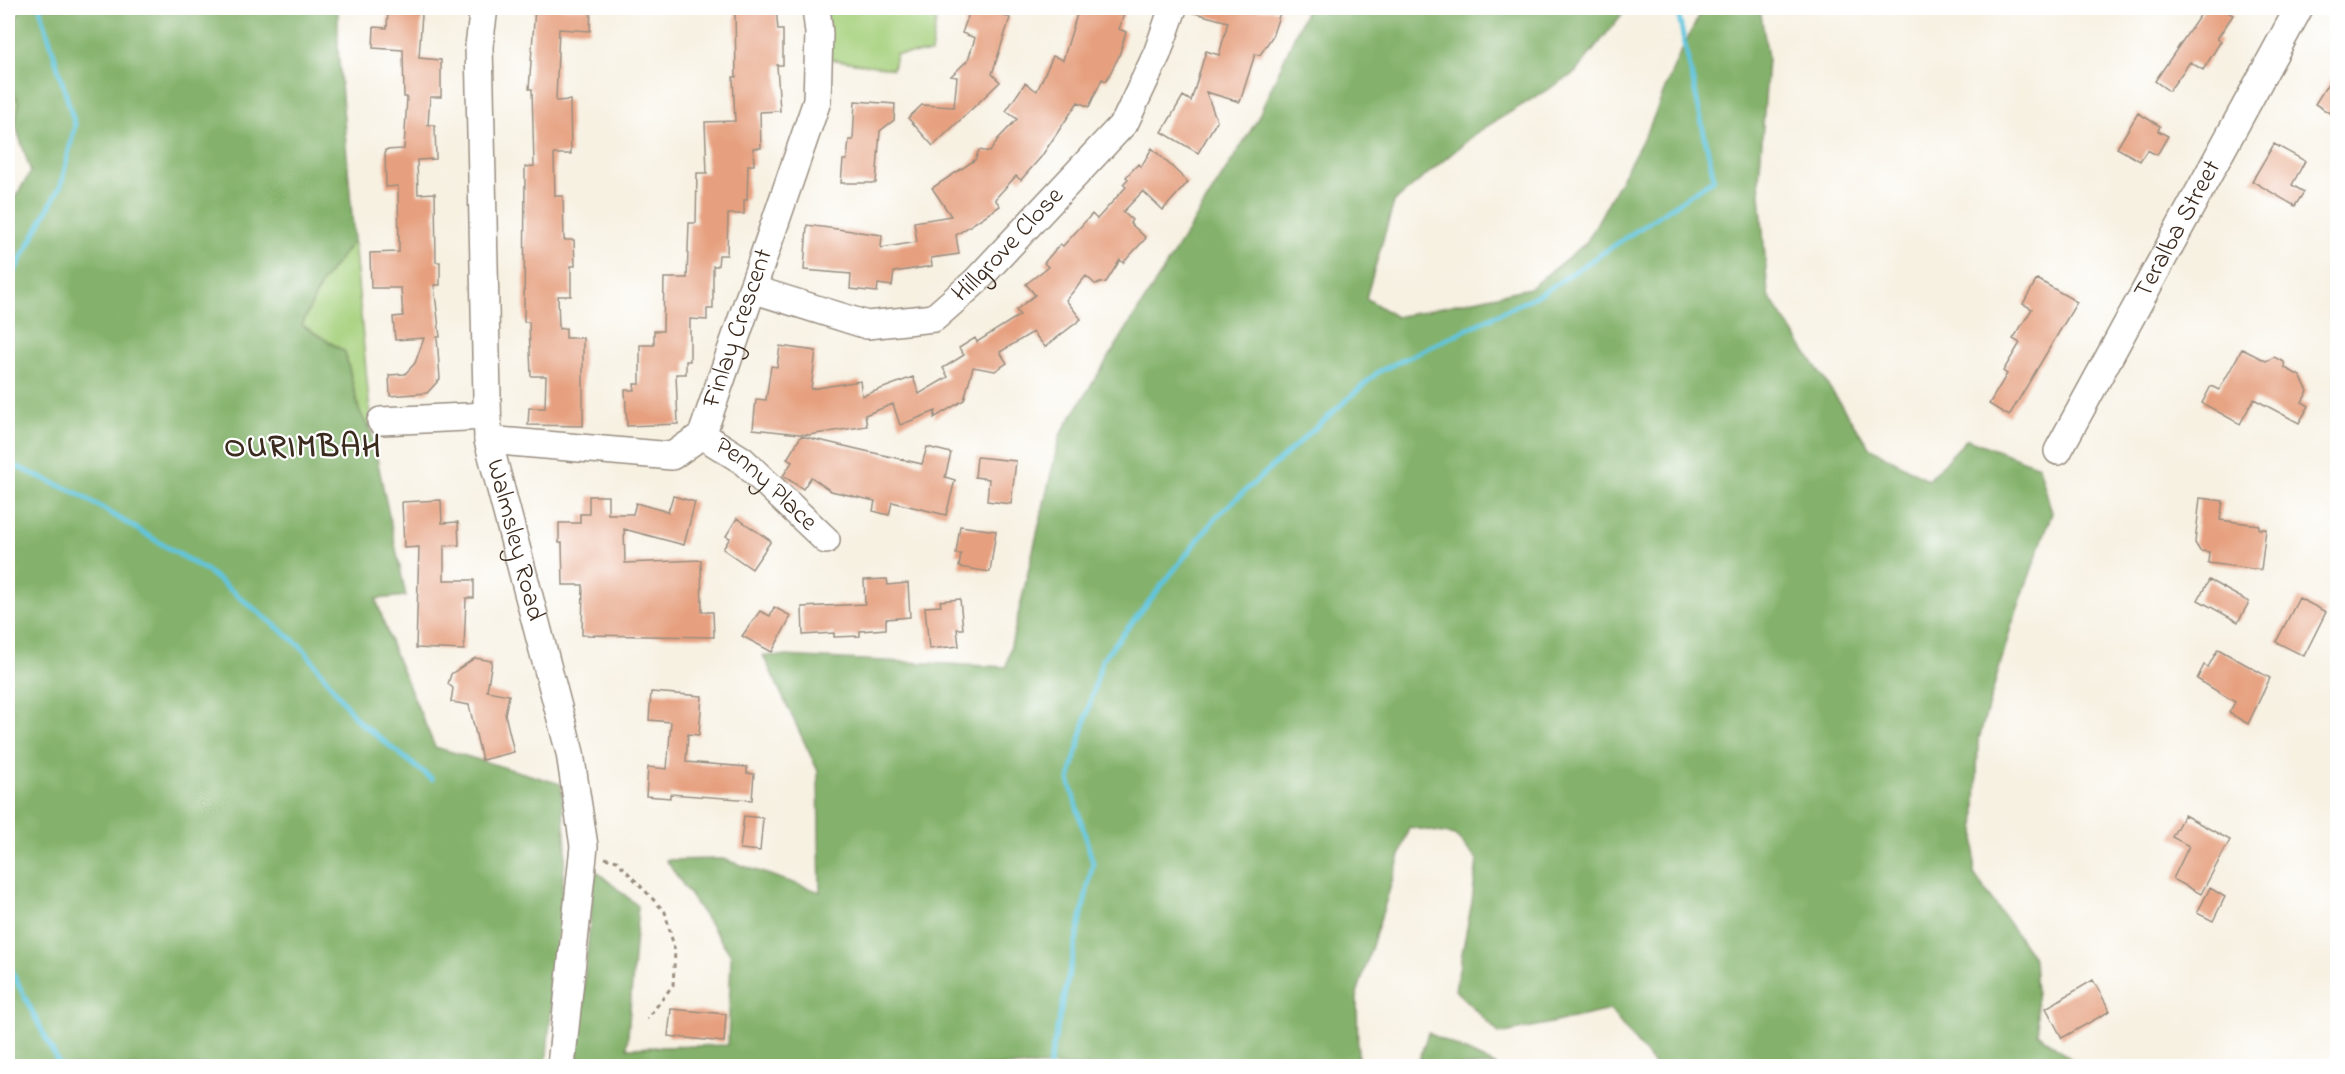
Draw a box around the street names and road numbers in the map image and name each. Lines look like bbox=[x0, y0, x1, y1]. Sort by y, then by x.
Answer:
street label: Teralba Street bbox=[2125, 153, 2232, 306]
street label: Hillgrove Close bbox=[944, 179, 1074, 312]
street label: Finlay Crescent bbox=[693, 244, 784, 414]
street label: Penny Place bbox=[707, 428, 826, 541]
street label: Walmsley Road bbox=[475, 455, 554, 625]

